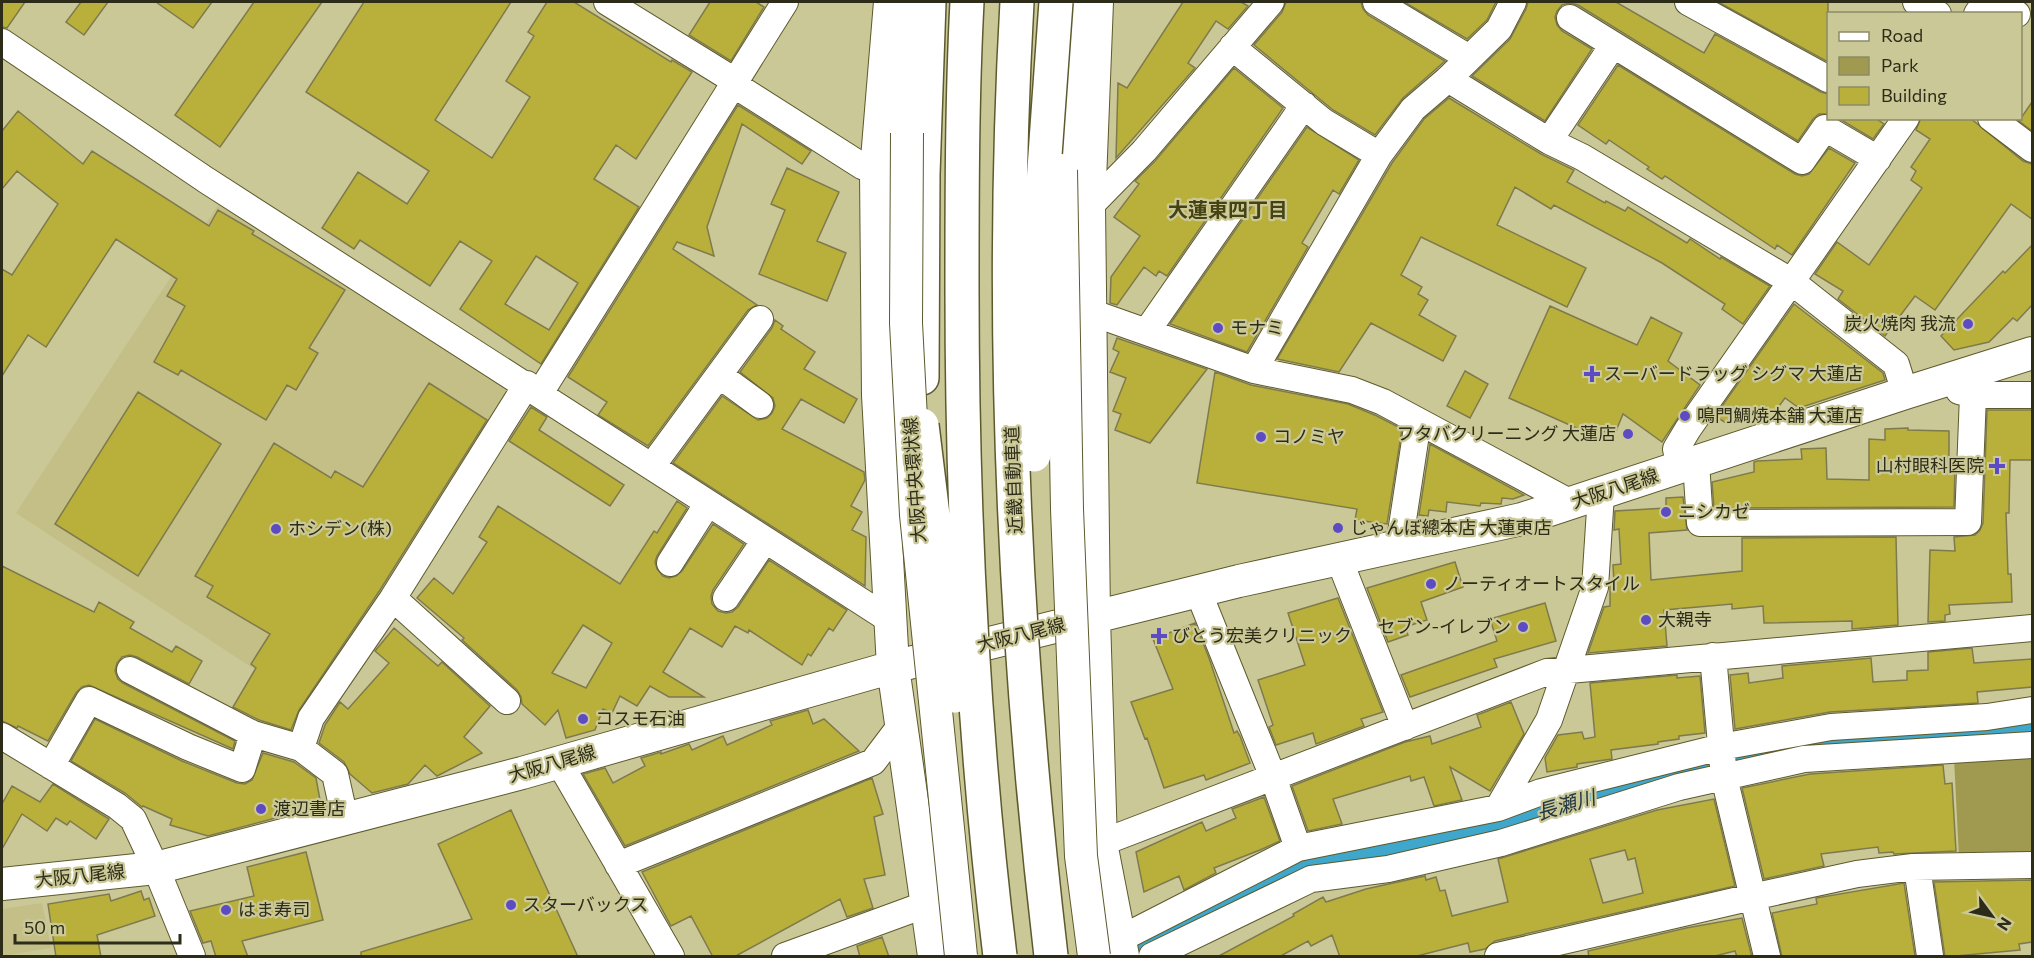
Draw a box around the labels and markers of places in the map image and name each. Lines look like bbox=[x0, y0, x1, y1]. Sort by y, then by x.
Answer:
place label: 炭火焼肉 我流 bbox=[1845, 312, 1956, 334]
place label: モナミ bbox=[1230, 316, 1284, 338]
marker: 炭火焼肉 我流 bbox=[1961, 317, 1975, 331]
marker: モナミ bbox=[1211, 321, 1225, 335]
place label: スーバードラッグ シグマ 大蓮店 bbox=[1604, 362, 1863, 384]
marker: スーバードラッグ シグマ 大蓮店 bbox=[1585, 367, 1599, 381]
place label: 鳴門鯛焼本舗 大蓮店 bbox=[1697, 404, 1862, 426]
marker: 鳴門鯛焼本舗 大蓮店 bbox=[1678, 409, 1692, 423]
place label: フタバクリーニング 大蓮店 bbox=[1397, 422, 1616, 444]
place label: コノミヤ bbox=[1273, 425, 1345, 447]
marker: フタバクリーニング 大蓮店 bbox=[1621, 427, 1635, 441]
marker: コノミヤ bbox=[1254, 430, 1268, 444]
place label: 山村眼科医院 bbox=[1876, 454, 1984, 476]
marker: 山村眼科医院 bbox=[1988, 457, 2006, 475]
place label: ニシカゼ bbox=[1678, 500, 1750, 522]
marker: ニシカゼ bbox=[1659, 505, 1673, 519]
place label: じゃんぼ總本店 大蓮東店 bbox=[1350, 516, 1551, 538]
place label: ホシデン(株) bbox=[288, 517, 392, 539]
marker: じゃんぼ總本店 大蓮東店 bbox=[1331, 521, 1345, 535]
marker: ホシデン(株) bbox=[269, 522, 283, 536]
place label: ノーティオートスタイル bbox=[1443, 572, 1640, 594]
marker: ノーティオートスタイル bbox=[1424, 577, 1438, 591]
place label: 大親寺 bbox=[1658, 608, 1712, 630]
marker: 大親寺 bbox=[1639, 613, 1653, 627]
place label: セブン-イレブン bbox=[1377, 615, 1511, 637]
marker: セブン-イレブン bbox=[1516, 620, 1530, 634]
place label: びとう宏美クリニック bbox=[1172, 624, 1352, 646]
marker: びとう宏美クリニック bbox=[1150, 627, 1168, 645]
place label: コスモ石油 bbox=[595, 707, 685, 729]
marker: コスモ石油 bbox=[576, 712, 590, 726]
place label: 渡辺書店 bbox=[273, 797, 345, 819]
marker: 渡辺書店 bbox=[254, 802, 268, 816]
place label: スターバックス bbox=[523, 893, 648, 915]
place label: はま寿司 bbox=[238, 898, 310, 920]
marker: スターバックス bbox=[504, 898, 518, 912]
marker: はま寿司 bbox=[219, 903, 233, 917]

